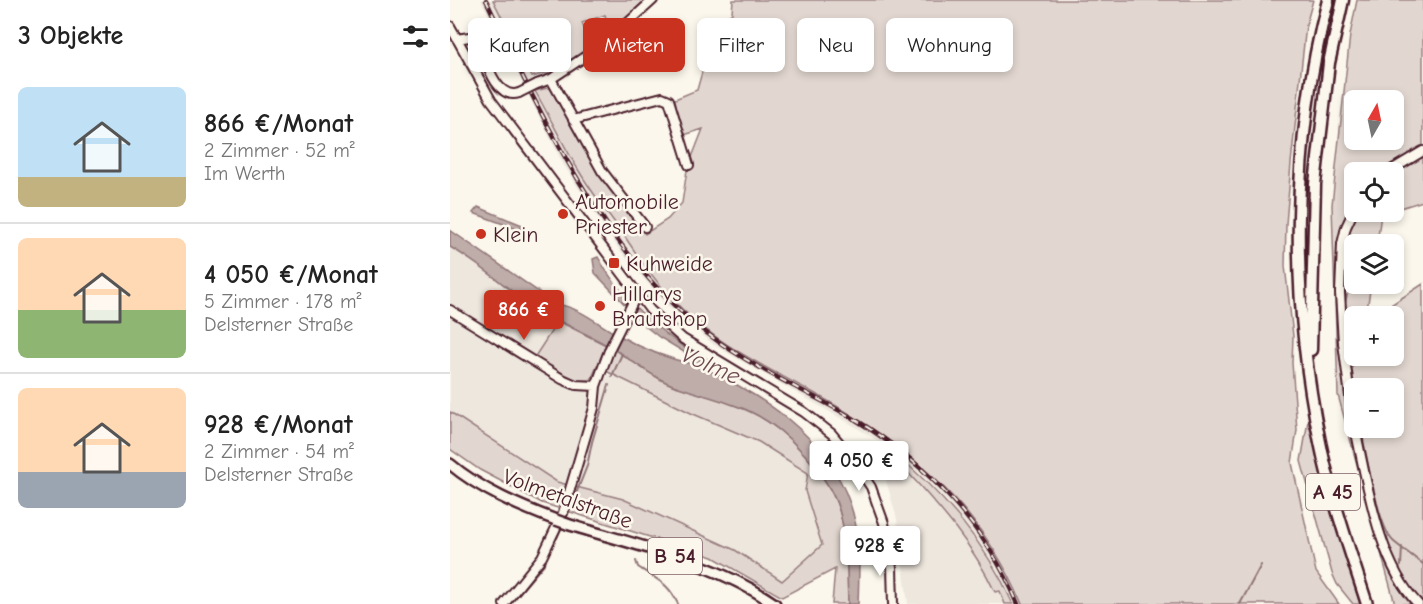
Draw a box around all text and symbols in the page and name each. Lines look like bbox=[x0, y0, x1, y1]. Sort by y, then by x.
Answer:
chip: Kaufen bbox=[468, 18, 571, 72]
chip: Mieten bbox=[583, 18, 685, 72]
chip: Filter bbox=[697, 18, 785, 72]
chip: Neu bbox=[797, 18, 874, 72]
chip: Wohnung bbox=[886, 18, 1013, 72]
icon: filters bbox=[399, 20, 432, 53]
text: 3 Objekte bbox=[18, 21, 123, 51]
north arrow bbox=[1344, 90, 1404, 150]
map controls bbox=[1344, 90, 1404, 438]
text: 866 €/Monat bbox=[204, 109, 353, 139]
icon: home bbox=[66, 111, 138, 183]
text: 2 Zimmer · 52 m² bbox=[204, 139, 355, 162]
text: Im Werth bbox=[204, 162, 285, 185]
button: locate bbox=[1344, 162, 1404, 222]
place label: Automobile Priester bbox=[575, 189, 679, 240]
marker: Automobile Priester bbox=[556, 207, 570, 221]
place label: Klein bbox=[493, 222, 538, 248]
marker: Klein bbox=[474, 227, 488, 241]
button: layers bbox=[1344, 234, 1404, 294]
place label: Kuhweide bbox=[626, 251, 713, 277]
marker: Kuhweide bbox=[607, 256, 621, 270]
text: 4 050 €/Monat bbox=[204, 260, 378, 290]
icon: home bbox=[66, 262, 138, 334]
place label: Hillarys Brautshop bbox=[612, 281, 707, 332]
text: 5 Zimmer · 178 m² bbox=[204, 290, 361, 313]
pin: 866 € bbox=[482, 290, 566, 341]
text: 866 € bbox=[498, 298, 550, 321]
marker: Hillarys Brautshop bbox=[593, 299, 607, 313]
button: + bbox=[1344, 306, 1404, 366]
text: Delsterner Straße bbox=[204, 313, 353, 336]
water label: Volme bbox=[677, 340, 745, 390]
button: − bbox=[1344, 378, 1404, 438]
text: 928 €/Monat bbox=[204, 410, 353, 440]
icon: home bbox=[66, 412, 138, 484]
text: 2 Zimmer · 54 m² bbox=[204, 440, 354, 463]
pin: 4 050 € bbox=[804, 441, 914, 492]
text: 4 050 € bbox=[824, 449, 894, 472]
text: Delsterner Straße bbox=[204, 463, 353, 486]
street label: Volmetalstraße bbox=[499, 464, 636, 534]
road number: A 45 bbox=[1306, 474, 1360, 510]
pin: 928 € bbox=[838, 526, 922, 577]
text: 928 € bbox=[854, 534, 906, 557]
road number: B 54 bbox=[648, 538, 702, 574]

